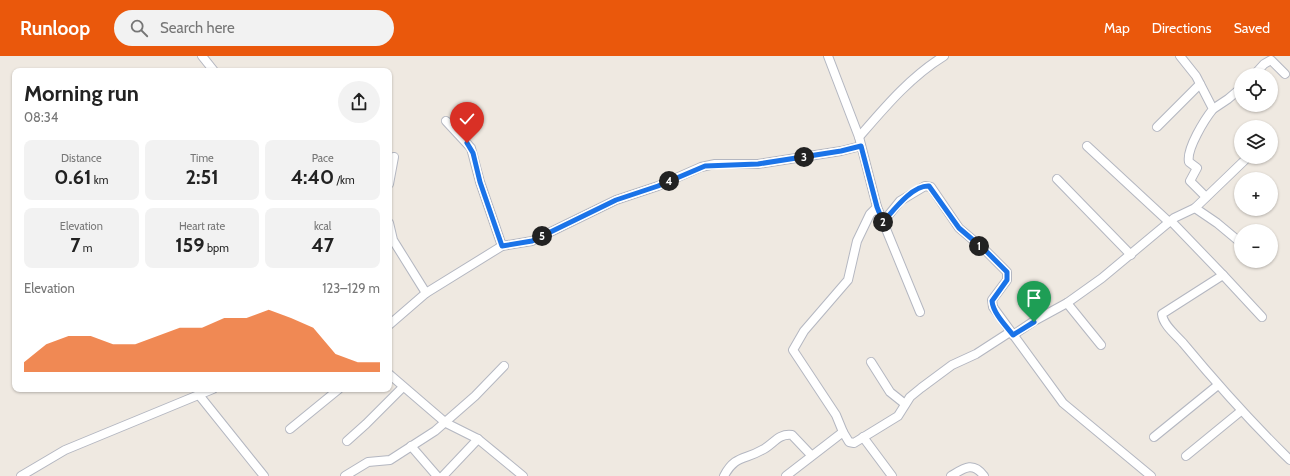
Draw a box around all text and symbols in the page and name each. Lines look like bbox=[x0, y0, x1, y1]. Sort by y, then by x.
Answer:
search box bbox=[114, 10, 394, 46]
text: Runloop bbox=[20, 17, 90, 40]
icon: search bbox=[128, 17, 150, 39]
text: Search here bbox=[160, 19, 235, 37]
text: Map bbox=[1104, 19, 1130, 37]
text: Directions bbox=[1152, 19, 1212, 37]
text: Saved bbox=[1234, 19, 1270, 37]
map controls bbox=[1234, 68, 1278, 268]
button: locate bbox=[1234, 68, 1278, 112]
text: Morning run bbox=[24, 80, 139, 107]
button: share bbox=[338, 81, 380, 123]
pin bbox=[450, 102, 484, 143]
icon: check bbox=[456, 108, 478, 130]
text: 08:34 bbox=[24, 109, 58, 125]
button: layers bbox=[1234, 120, 1278, 164]
pin: 3 bbox=[794, 147, 814, 167]
text: 3 bbox=[801, 150, 807, 164]
text: Distance bbox=[61, 151, 102, 165]
text: Time bbox=[190, 151, 214, 165]
text: Pace bbox=[312, 151, 334, 165]
text: 0.61 bbox=[54, 165, 91, 189]
text: 2:51 bbox=[185, 165, 219, 189]
text: 4:40 bbox=[291, 165, 334, 189]
pin: 4 bbox=[659, 171, 679, 191]
button: + bbox=[1234, 172, 1278, 216]
text: km bbox=[91, 173, 108, 187]
text: /km bbox=[334, 173, 355, 187]
text: 4 bbox=[666, 174, 672, 188]
pin: 2 bbox=[873, 212, 893, 232]
text: 2 bbox=[880, 215, 886, 229]
text: Elevation bbox=[60, 219, 103, 233]
text: Heart rate bbox=[179, 219, 225, 233]
text: kcal bbox=[314, 219, 331, 233]
button: − bbox=[1234, 224, 1278, 268]
pin: 5 bbox=[532, 226, 552, 246]
text: 5 bbox=[539, 229, 545, 243]
text: 7 bbox=[70, 233, 80, 257]
text: 159 bbox=[175, 233, 205, 257]
text: 47 bbox=[311, 233, 334, 257]
pin: 1 bbox=[969, 236, 989, 256]
text: 1 bbox=[977, 239, 981, 253]
text: m bbox=[80, 241, 92, 255]
text: bpm bbox=[205, 241, 229, 255]
text: Elevation bbox=[24, 280, 75, 296]
text: 123–129 m bbox=[322, 280, 380, 296]
pin bbox=[1017, 281, 1051, 322]
icon: arrive bbox=[1023, 287, 1045, 309]

